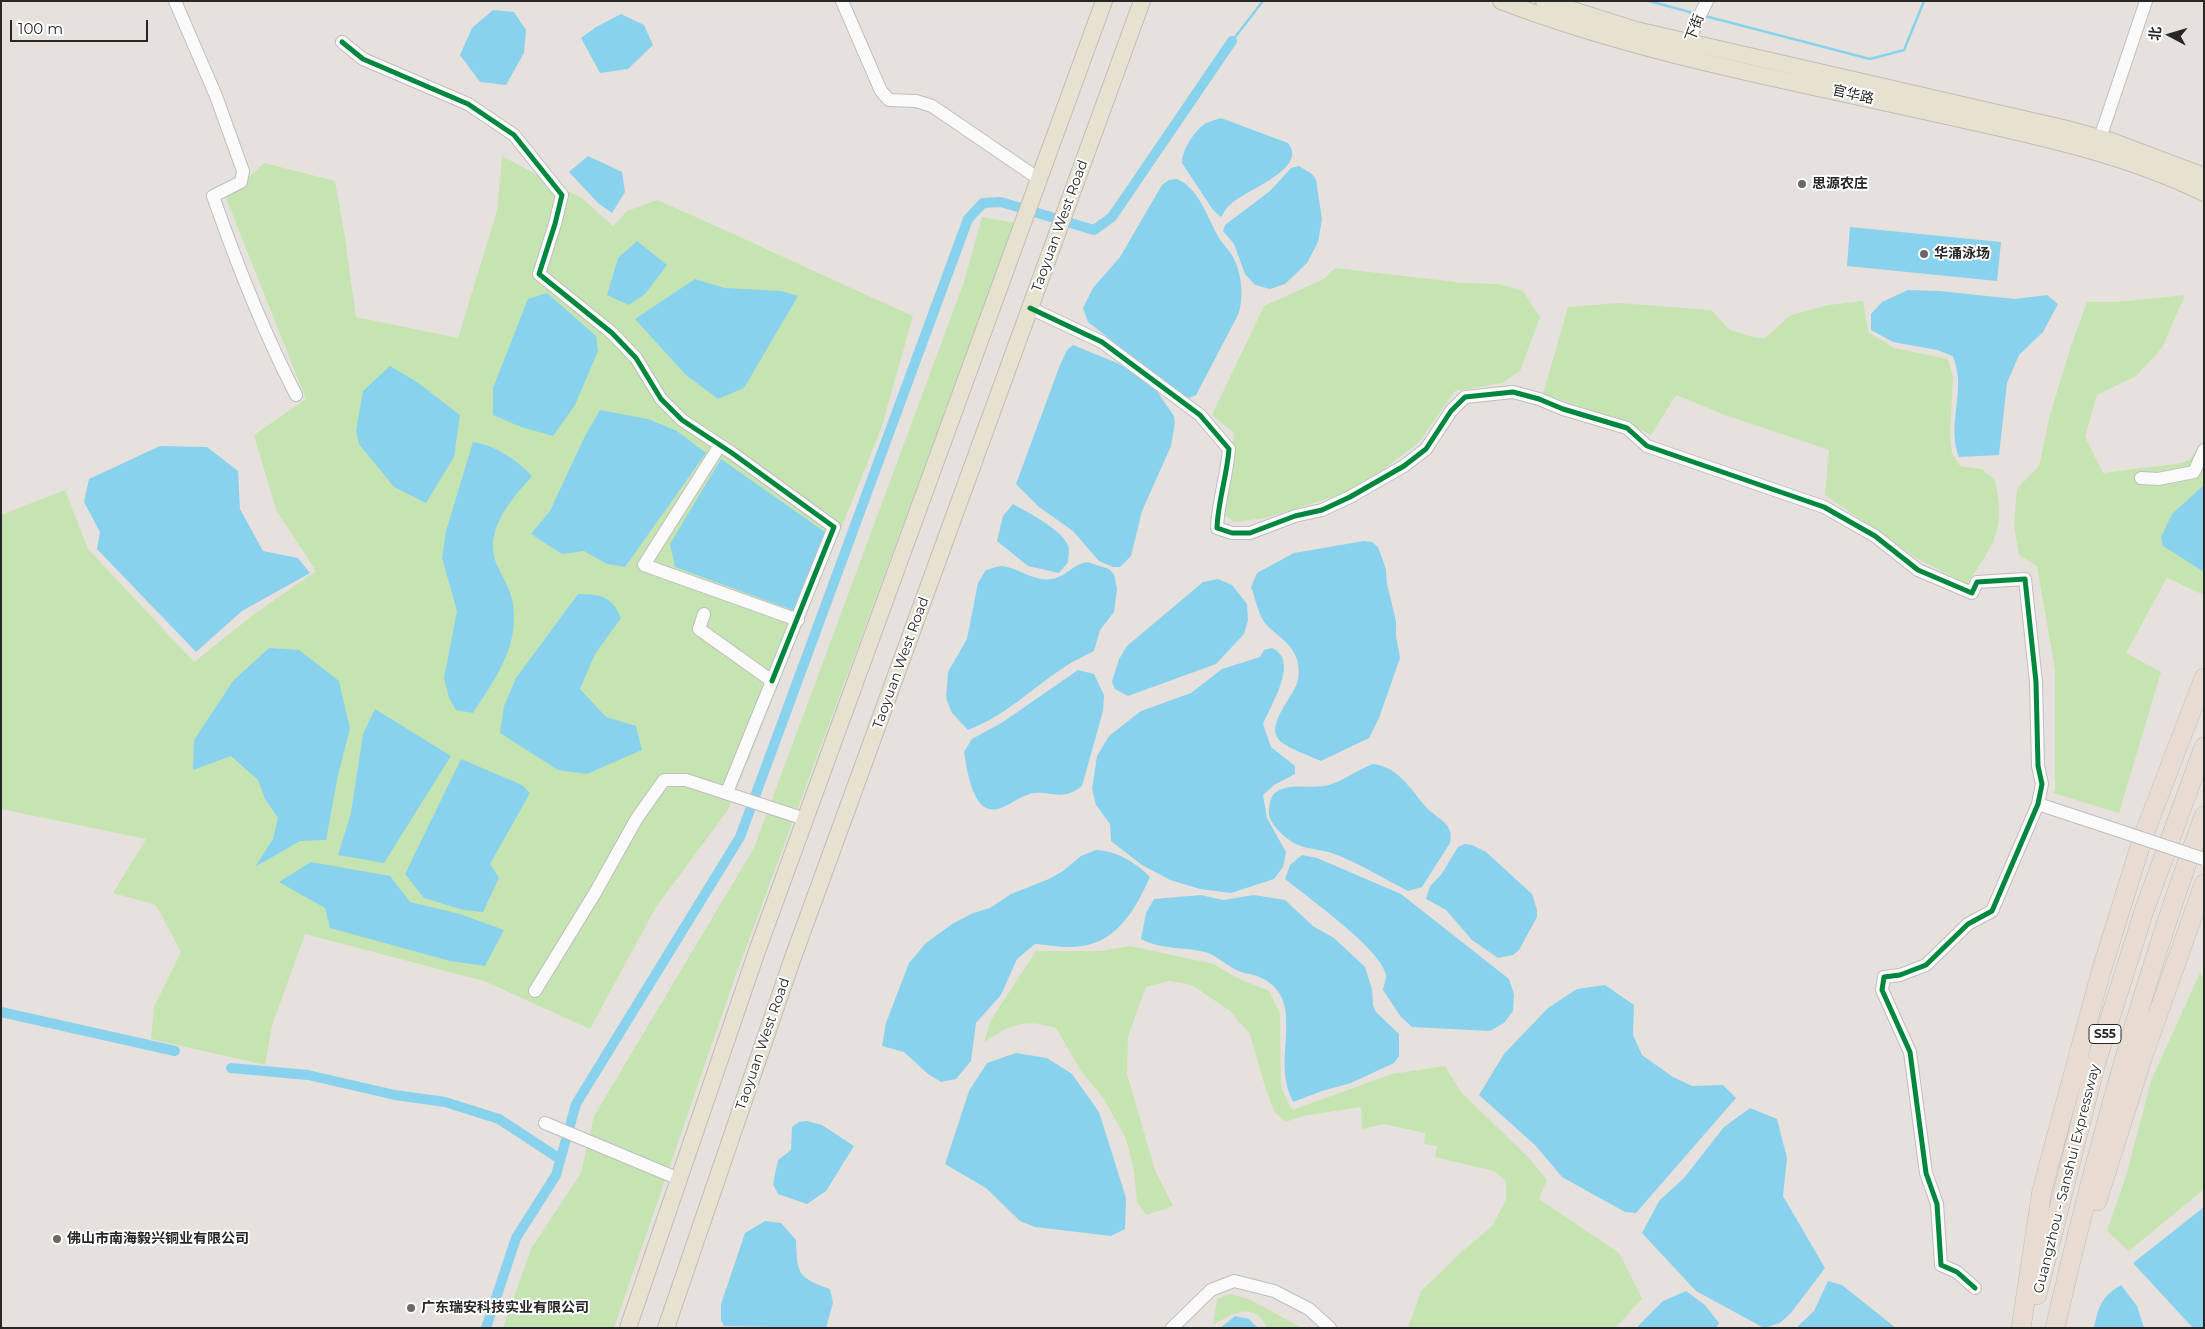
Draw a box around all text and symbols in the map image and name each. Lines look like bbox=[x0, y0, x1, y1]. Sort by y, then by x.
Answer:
scale bar bbox=[12, 10, 150, 42]
north arrow bbox=[2145, 10, 2195, 60]
street label: 下街 bbox=[1682, 12, 1708, 44]
text: 100 m bbox=[18, 19, 63, 38]
text: 北 bbox=[2145, 26, 2165, 41]
street label: 官华路 bbox=[1831, 82, 1875, 108]
street label: Taoyuan West Road bbox=[1028, 158, 1092, 294]
place label: 思源农庄 bbox=[1812, 176, 1868, 192]
marker: 思源农庄 bbox=[1796, 178, 1808, 190]
place label: 华涌泳场 bbox=[1934, 246, 1990, 262]
marker: 华涌泳场 bbox=[1918, 248, 1930, 260]
street label: Taoyuan West Road bbox=[869, 595, 933, 731]
street label: Taoyuan West Road bbox=[732, 976, 794, 1112]
road number: S55 bbox=[2089, 1024, 2121, 1044]
street label: Guangzhou - Sanshui Expressway bbox=[2030, 1063, 2104, 1295]
place label: 佛山市南海毅兴铜业有限公司 bbox=[67, 1231, 249, 1247]
marker: 佛山市南海毅兴铜业有限公司 bbox=[51, 1233, 63, 1245]
place label: 广东瑞安科技实业有限公司 bbox=[421, 1300, 589, 1316]
marker: 广东瑞安科技实业有限公司 bbox=[405, 1302, 417, 1314]

